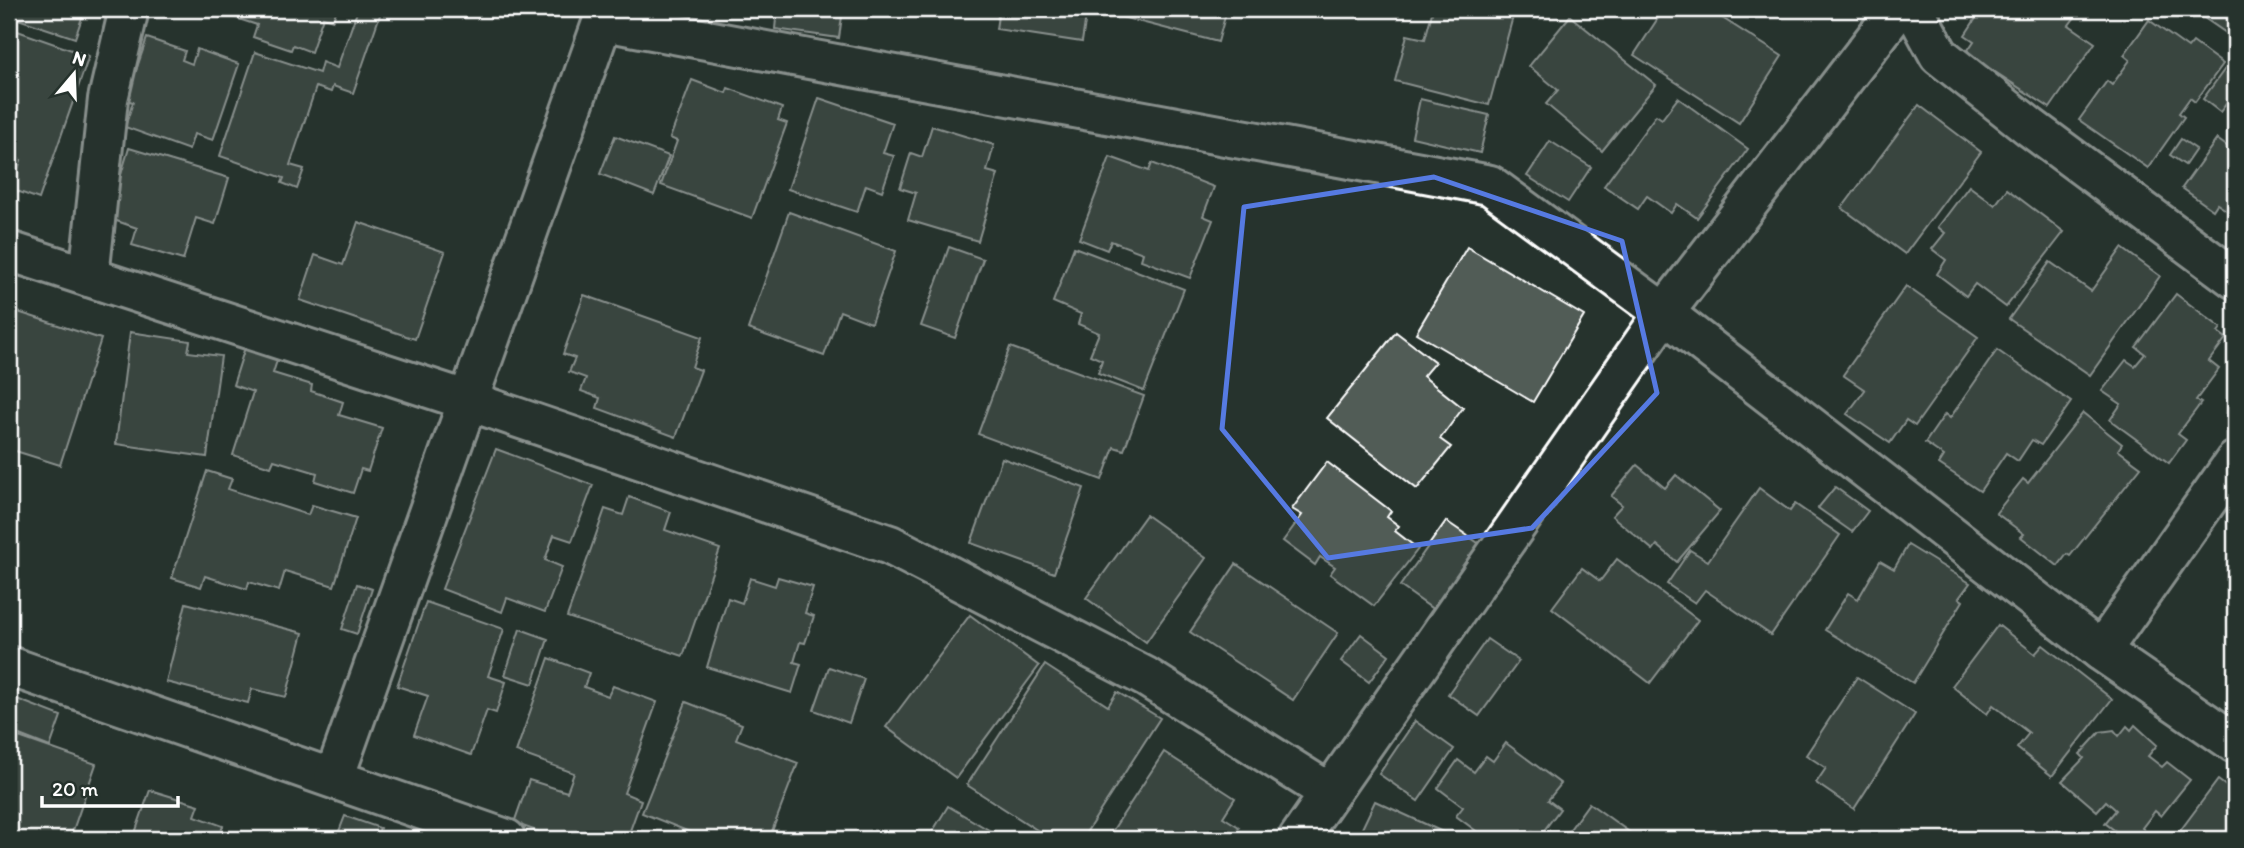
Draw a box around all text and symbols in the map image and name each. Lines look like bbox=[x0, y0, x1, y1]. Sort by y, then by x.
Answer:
north arrow bbox=[38, 38, 108, 108]
text: N bbox=[70, 45, 89, 71]
scale bar bbox=[42, 764, 178, 808]
text: 20 m bbox=[52, 776, 99, 801]

